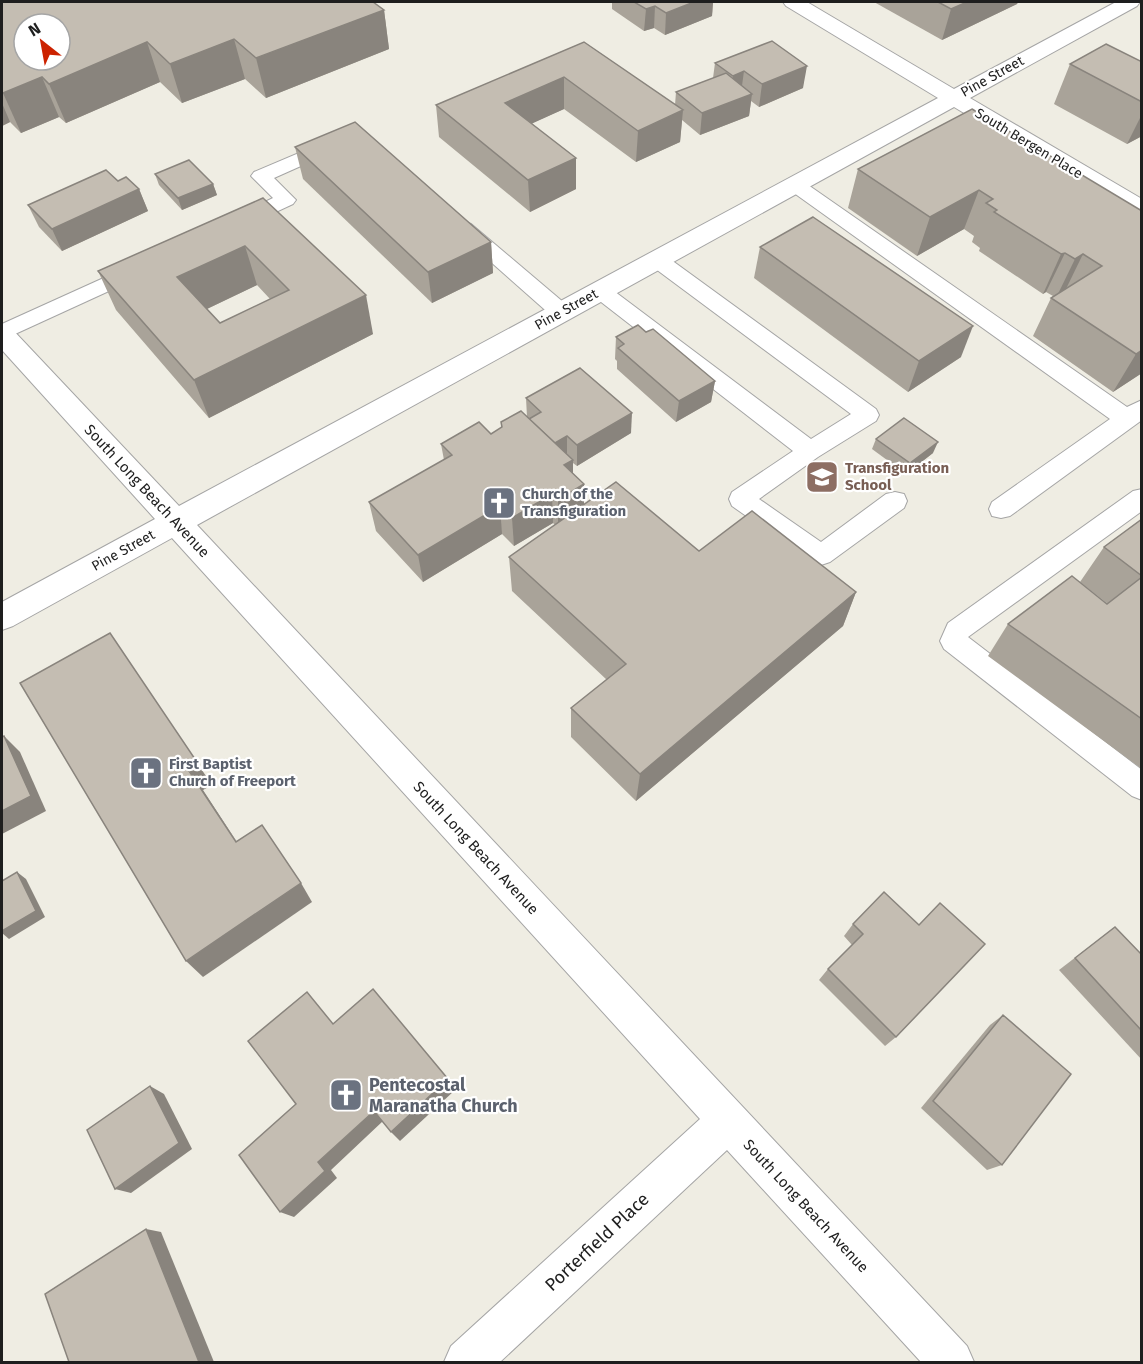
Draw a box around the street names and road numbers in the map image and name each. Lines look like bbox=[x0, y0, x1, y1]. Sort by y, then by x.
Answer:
street label: Pine Street bbox=[958, 52, 1028, 101]
street label: South Bergen Place bbox=[972, 105, 1086, 182]
street label: Pine Street bbox=[532, 285, 602, 334]
street label: South Long Beach Avenue bbox=[81, 421, 213, 561]
street label: Pine Street bbox=[89, 526, 159, 575]
street label: South Long Beach Avenue bbox=[410, 778, 542, 918]
street label: South Long Beach Avenue bbox=[740, 1136, 872, 1276]
street label: Porterfield Place bbox=[540, 1188, 654, 1296]

